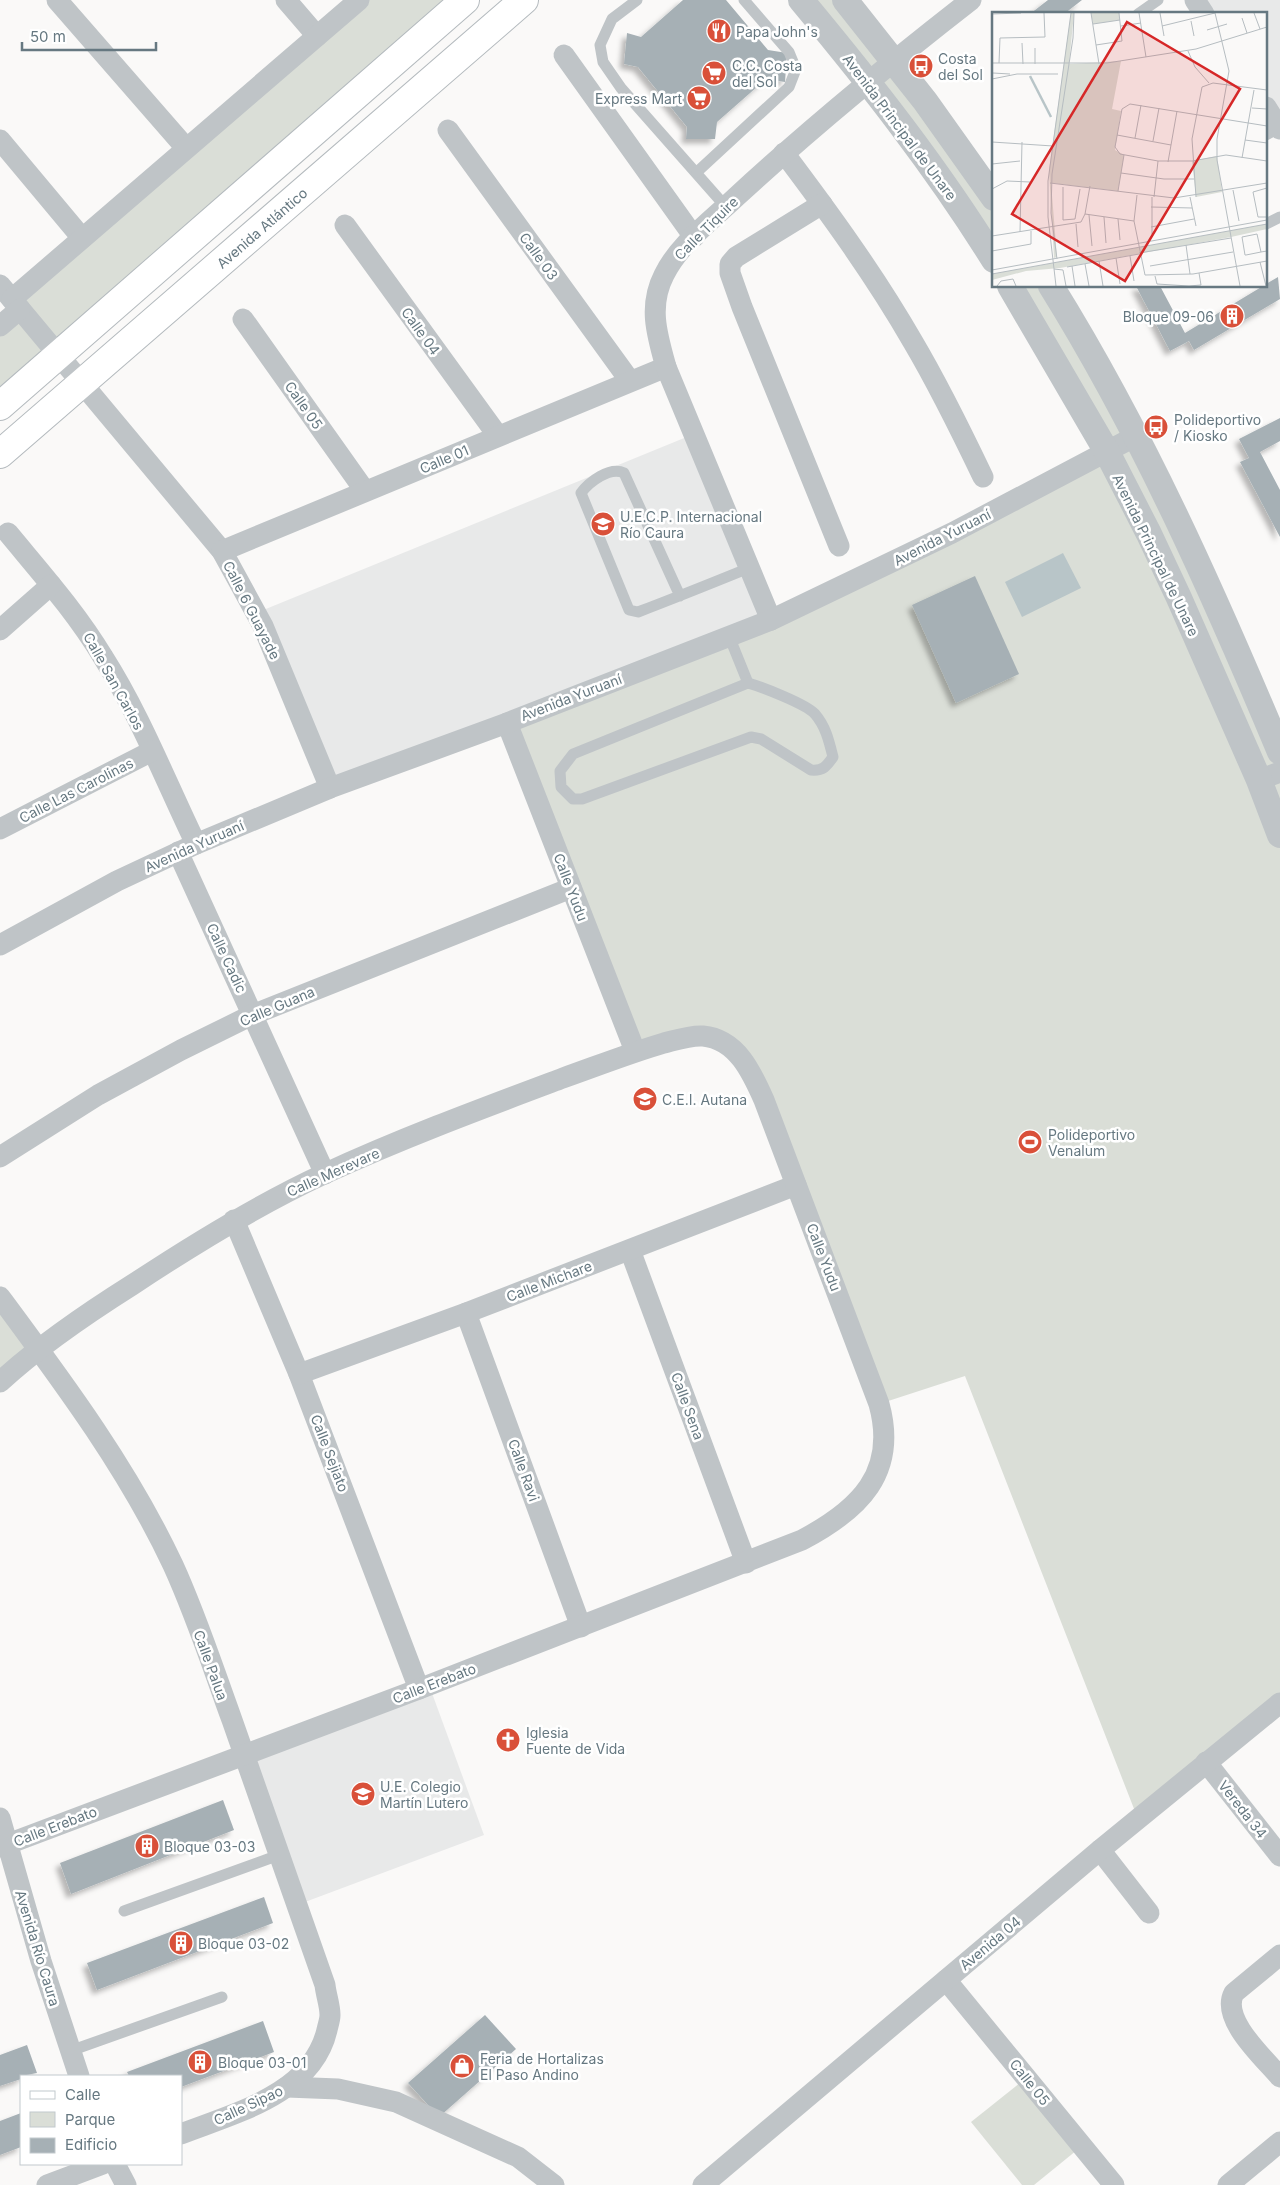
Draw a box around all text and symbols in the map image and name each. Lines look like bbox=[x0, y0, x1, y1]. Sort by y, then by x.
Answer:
inset map bbox=[992, 12, 1268, 288]
restaurant icon: Papa John's bbox=[706, 18, 732, 44]
scale bar bbox=[22, 20, 156, 52]
place label: Papa John's bbox=[736, 23, 818, 40]
text: 50 m bbox=[30, 27, 66, 46]
place label: Costa del Sol bbox=[938, 50, 983, 83]
street label: Avenida Principal de Unare bbox=[840, 51, 960, 203]
bus stop icon: Costa del Sol bbox=[908, 53, 934, 79]
place label: C.C. Costa del Sol bbox=[732, 57, 802, 90]
supermarket icon: C.C. Costa del Sol bbox=[701, 60, 727, 86]
supermarket icon: Express Mart bbox=[686, 85, 712, 111]
place label: Express Mart bbox=[595, 90, 682, 107]
street label: Avenida Atlántico bbox=[213, 184, 310, 271]
street label: Calle Tiquire bbox=[671, 193, 741, 263]
street label: Calle 03 bbox=[516, 229, 562, 283]
building icon: Bloque 09-06 bbox=[1219, 303, 1245, 329]
street label: Calle 04 bbox=[398, 304, 444, 358]
place label: Bloque 09-06 bbox=[1123, 308, 1214, 325]
street label: Calle 05 bbox=[281, 378, 327, 432]
place label: Polideportivo / Kiosko bbox=[1174, 411, 1261, 444]
bus stop icon: Polideportivo / Kiosko bbox=[1143, 414, 1169, 440]
street label: Calle 01 bbox=[417, 441, 471, 477]
street label: Avenida Principal de Unare bbox=[1109, 471, 1203, 639]
street label: Avenida Yuruaní bbox=[891, 505, 994, 569]
place label: U.E.C.P. Internacional Río Caura bbox=[620, 508, 762, 541]
school or university icon: U.E.C.P. Internacional Río Caura bbox=[590, 511, 616, 537]
street label: Calle 6 Guayade bbox=[220, 558, 284, 662]
street label: Calle San Carlos bbox=[80, 629, 148, 733]
street label: Avenida Yuruaní bbox=[518, 670, 624, 724]
street label: Calle Las Carolinas bbox=[16, 754, 136, 826]
street label: Avenida Yuruaní bbox=[142, 816, 247, 875]
street label: Calle Yudu bbox=[550, 851, 592, 923]
street label: Calle Cadic bbox=[203, 920, 251, 996]
street label: Calle Guana bbox=[237, 983, 317, 1029]
school or university icon: C.E.I. Autana bbox=[632, 1086, 658, 1112]
place label: C.E.I. Autana bbox=[662, 1091, 747, 1108]
place label: Polideportivo Venalum bbox=[1048, 1126, 1135, 1159]
sports icon: Polideportivo Venalum bbox=[1017, 1129, 1043, 1155]
street label: Calle Merevare bbox=[284, 1144, 382, 1200]
street label: Calle Yudu bbox=[803, 1221, 845, 1293]
street label: Calle Michare bbox=[504, 1257, 594, 1305]
street label: Calle Sena bbox=[668, 1370, 708, 1442]
street label: Calle Sejiato bbox=[307, 1412, 353, 1494]
street label: Calle Ravi bbox=[505, 1437, 543, 1503]
street label: Calle Palua bbox=[190, 1628, 232, 1702]
street label: Calle Erebato bbox=[390, 1659, 478, 1707]
place label: Iglesia Fuente de Vida bbox=[526, 1724, 625, 1757]
church icon: Iglesia Fuente de Vida bbox=[495, 1727, 521, 1753]
street label: Vereda 34 bbox=[1215, 1777, 1271, 1841]
place label: U.E. Colegio Martín Lutero bbox=[380, 1778, 468, 1811]
school or university icon: U.E. Colegio Martín Lutero bbox=[350, 1781, 376, 1807]
street label: Calle Erebato bbox=[11, 1802, 99, 1850]
building icon: Bloque 03-03 bbox=[134, 1833, 160, 1859]
place label: Bloque 03-03 bbox=[164, 1838, 255, 1855]
street label: Avenida Río Caura bbox=[12, 1888, 64, 2008]
street label: Avenida 04 bbox=[956, 1913, 1024, 1973]
building icon: Bloque 03-02 bbox=[168, 1930, 194, 1956]
place label: Bloque 03-02 bbox=[198, 1935, 289, 1952]
building icon: Bloque 03-01 bbox=[187, 2049, 213, 2075]
place label: Feria de Hortalizas El Paso Andino bbox=[480, 2050, 604, 2083]
shop icon: Feria de Hortalizas El Paso Andino bbox=[449, 2053, 475, 2079]
place label: Bloque 03-01 bbox=[218, 2054, 306, 2071]
street label: Calle 05 bbox=[1006, 2056, 1054, 2108]
legend bbox=[20, 2075, 182, 2165]
street label: Calle Sipao bbox=[211, 2082, 285, 2128]
text: Calle bbox=[65, 2085, 100, 2104]
text: Parque bbox=[65, 2110, 115, 2129]
text: Edificio bbox=[65, 2135, 117, 2154]

